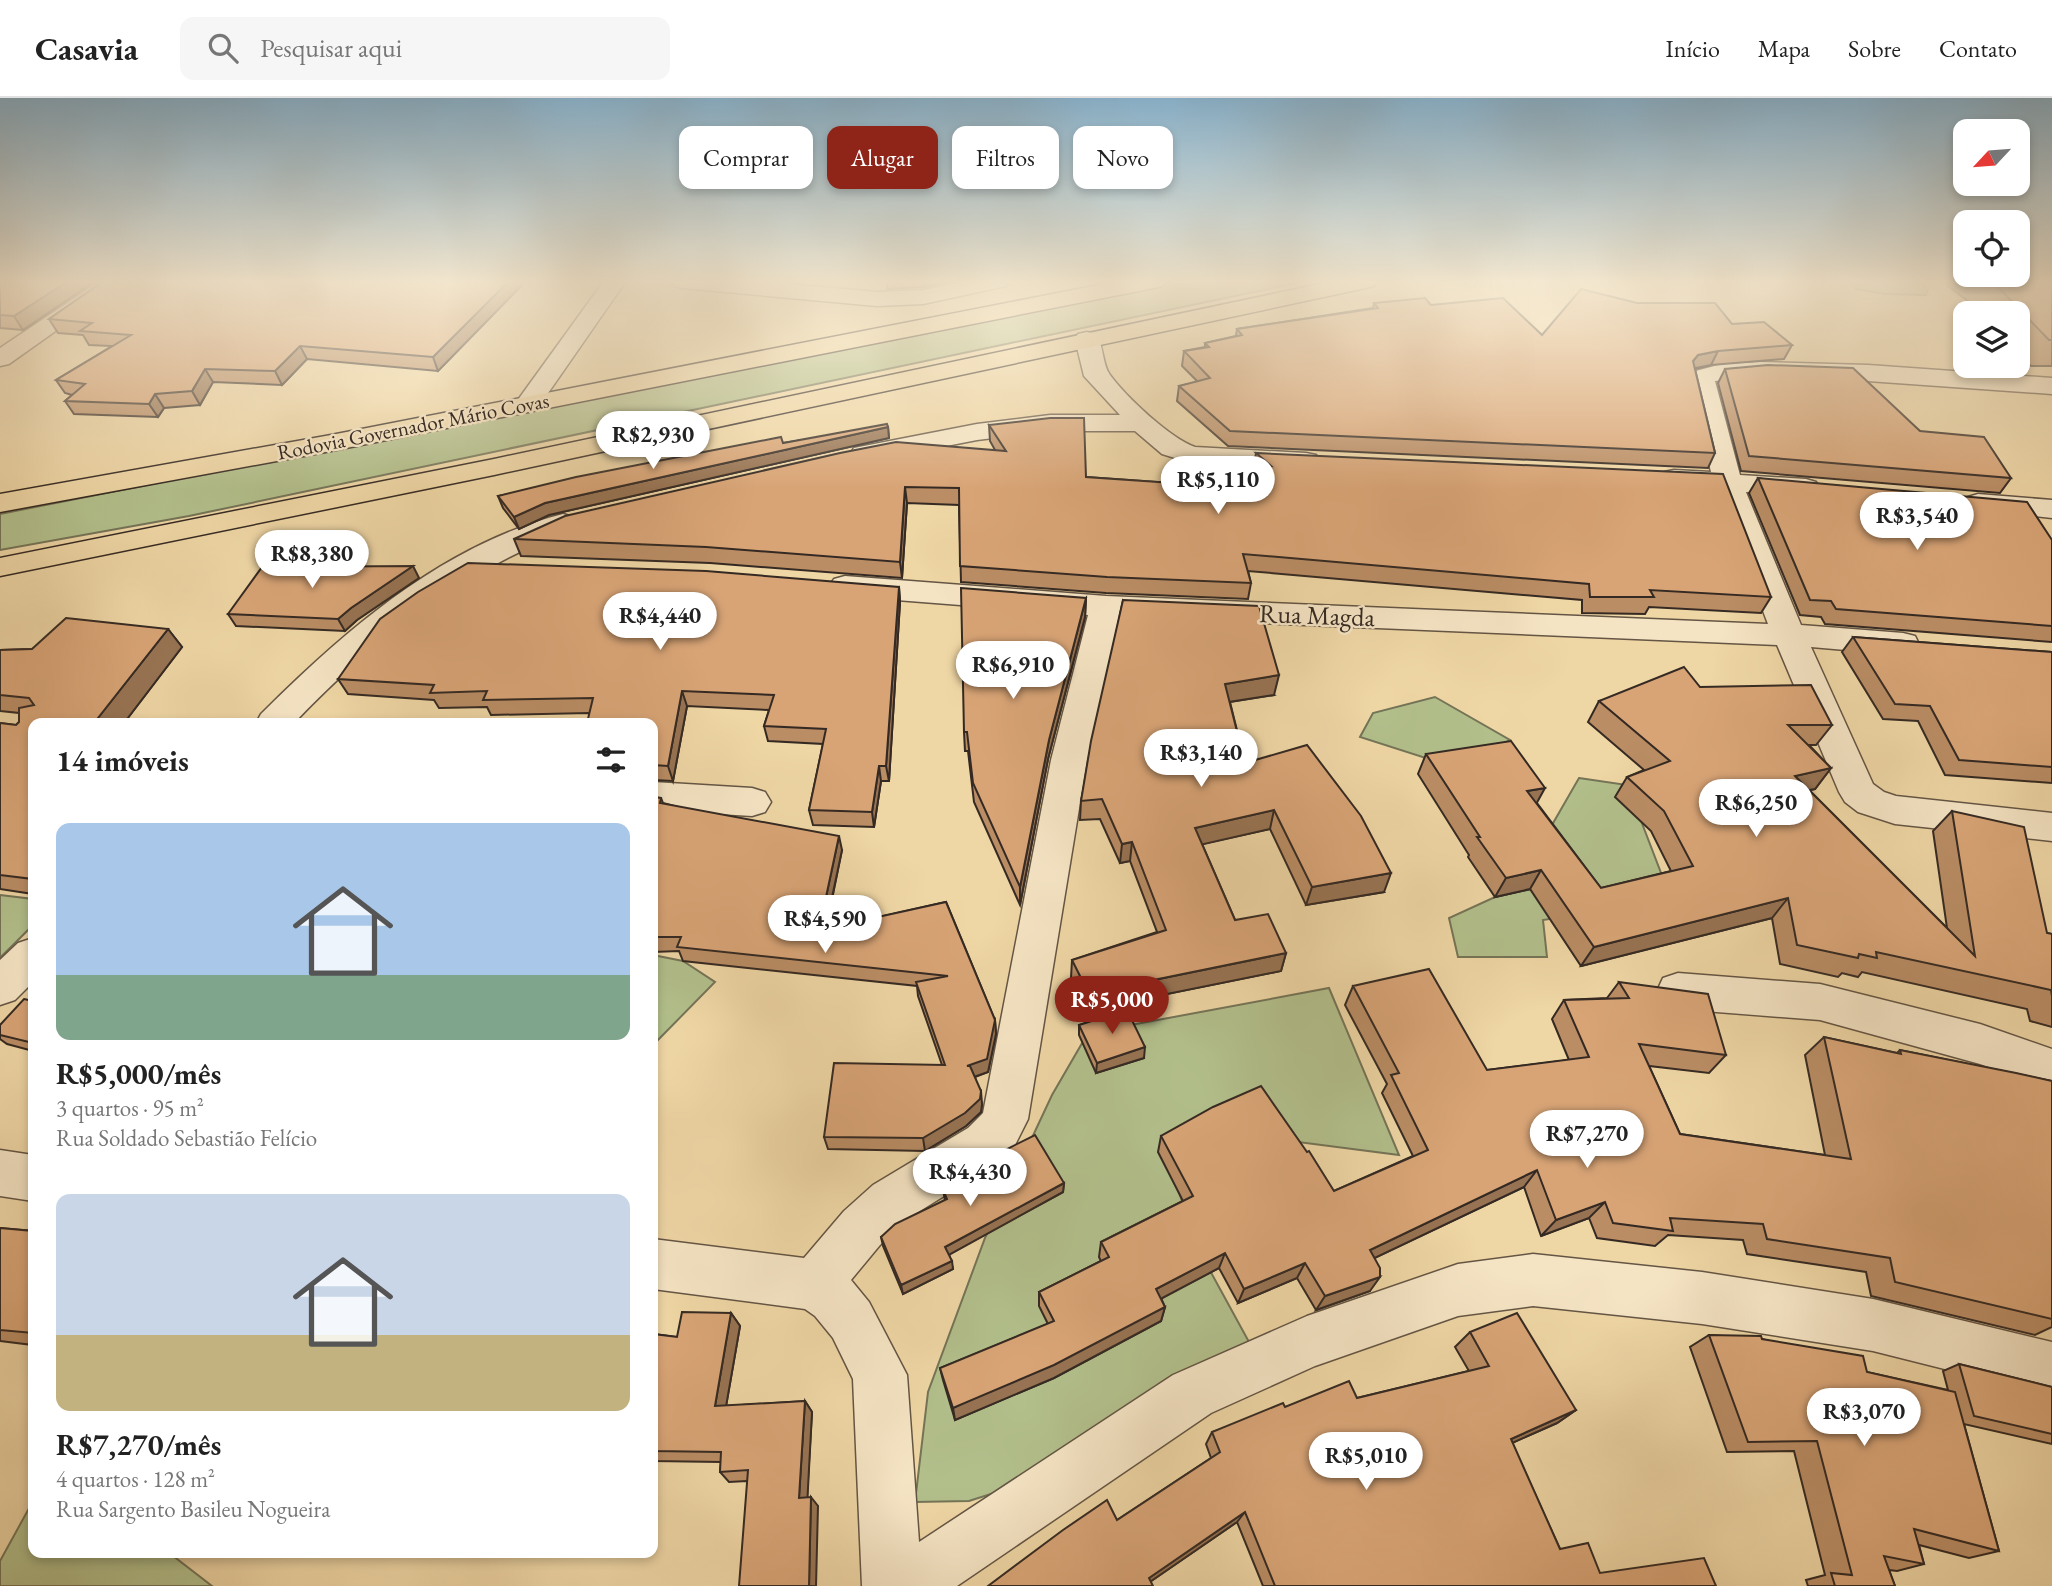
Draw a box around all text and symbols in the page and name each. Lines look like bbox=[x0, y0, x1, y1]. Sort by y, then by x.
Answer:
search box bbox=[180, 17, 670, 80]
text: Casavia bbox=[35, 27, 138, 70]
icon: search bbox=[204, 29, 242, 67]
text: Pesquisar aqui bbox=[260, 31, 402, 65]
text: Início bbox=[1666, 33, 1720, 64]
text: Mapa bbox=[1758, 33, 1810, 64]
text: Sobre bbox=[1848, 33, 1901, 64]
text: Contato bbox=[1939, 33, 2017, 64]
north arrow bbox=[1953, 119, 2030, 196]
map controls bbox=[1953, 119, 2030, 378]
chip: Comprar bbox=[679, 126, 813, 189]
chip: Alugar bbox=[827, 126, 938, 189]
chip: Filtros bbox=[952, 126, 1059, 189]
chip: Novo bbox=[1073, 126, 1173, 189]
button: locate bbox=[1953, 210, 2030, 287]
button: layers bbox=[1953, 301, 2030, 378]
street label: Rodovia Governador Mário Covas bbox=[275, 386, 552, 466]
pin: R$2,930 bbox=[588, 412, 718, 471]
text: R$2,930 bbox=[612, 419, 694, 449]
pin: R$5,110 bbox=[1153, 456, 1283, 516]
text: R$5,110 bbox=[1177, 464, 1259, 494]
pin: R$3,540 bbox=[1852, 492, 1982, 552]
text: R$3,540 bbox=[1876, 500, 1958, 530]
pin: R$8,380 bbox=[247, 531, 377, 590]
text: R$8,380 bbox=[271, 538, 353, 568]
pin: R$4,440 bbox=[595, 592, 725, 652]
street label: Rua Magda bbox=[1258, 596, 1376, 634]
text: R$4,440 bbox=[619, 600, 701, 630]
pin: R$6,910 bbox=[948, 642, 1078, 701]
text: R$6,910 bbox=[972, 649, 1054, 679]
pin: R$3,140 bbox=[1136, 730, 1266, 789]
text: R$3,140 bbox=[1160, 737, 1242, 767]
text: 14 imóveis bbox=[56, 741, 189, 780]
icon: filters bbox=[592, 741, 630, 779]
pin: R$6,250 bbox=[1691, 780, 1821, 839]
text: R$6,250 bbox=[1715, 787, 1797, 817]
icon: home bbox=[280, 868, 406, 994]
pin: R$4,590 bbox=[760, 896, 890, 955]
text: R$4,590 bbox=[784, 903, 866, 933]
pin: R$5,000 bbox=[1047, 976, 1177, 1036]
text: R$5,000 bbox=[1071, 984, 1153, 1014]
text: R$5,000/mês bbox=[56, 1054, 221, 1093]
text: 3 quartos · 95 m² bbox=[56, 1093, 204, 1123]
pin: R$7,270 bbox=[1522, 1110, 1652, 1170]
text: R$7,270 bbox=[1546, 1118, 1628, 1148]
text: Rua Soldado Sebastião Felício bbox=[56, 1123, 317, 1153]
pin: R$4,430 bbox=[905, 1148, 1035, 1208]
text: R$4,430 bbox=[929, 1156, 1011, 1186]
icon: home bbox=[280, 1239, 406, 1365]
pin: R$3,070 bbox=[1799, 1388, 1929, 1448]
text: R$3,070 bbox=[1823, 1396, 1905, 1426]
text: R$7,270/mês bbox=[56, 1425, 221, 1464]
pin: R$5,010 bbox=[1301, 1432, 1431, 1492]
text: R$5,010 bbox=[1325, 1440, 1407, 1470]
text: 4 quartos · 128 m² bbox=[56, 1464, 215, 1494]
text: Rua Sargento Basileu Nogueira bbox=[56, 1494, 330, 1524]

